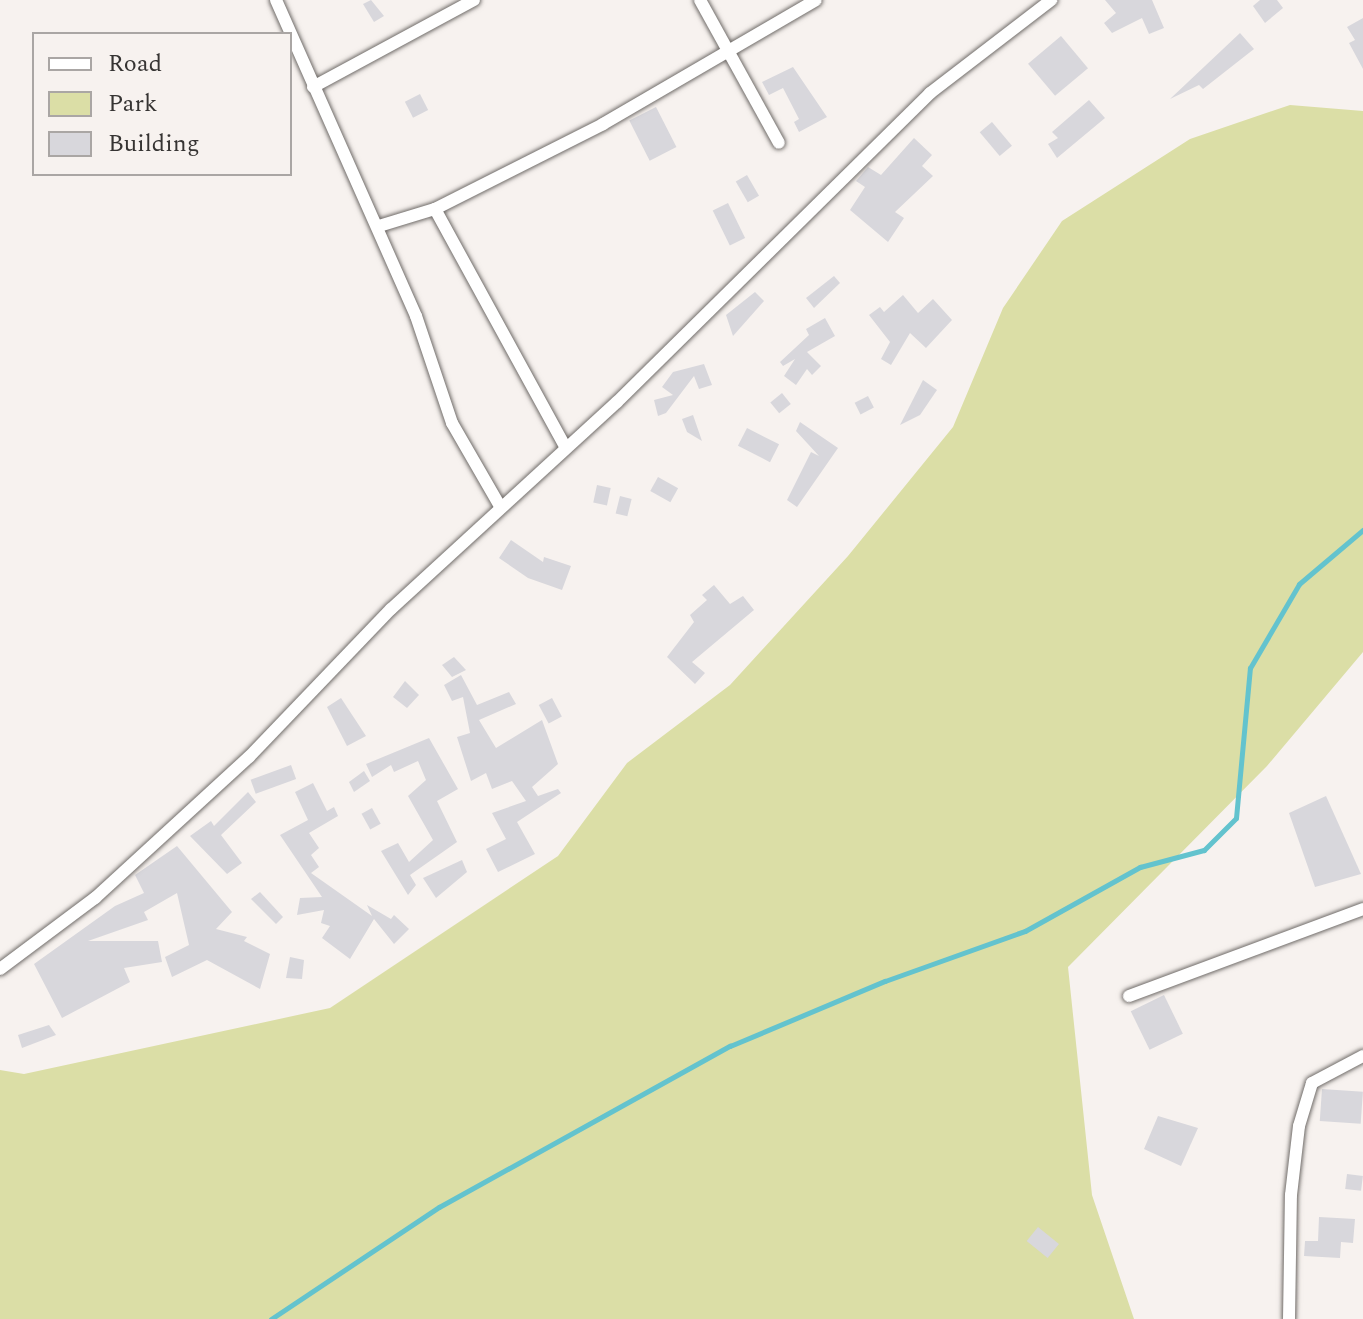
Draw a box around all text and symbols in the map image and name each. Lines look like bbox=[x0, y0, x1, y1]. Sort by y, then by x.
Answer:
legend bbox=[32, 32, 292, 176]
text: Road bbox=[108, 46, 162, 82]
text: Park bbox=[108, 86, 158, 122]
text: Building bbox=[108, 126, 200, 162]

